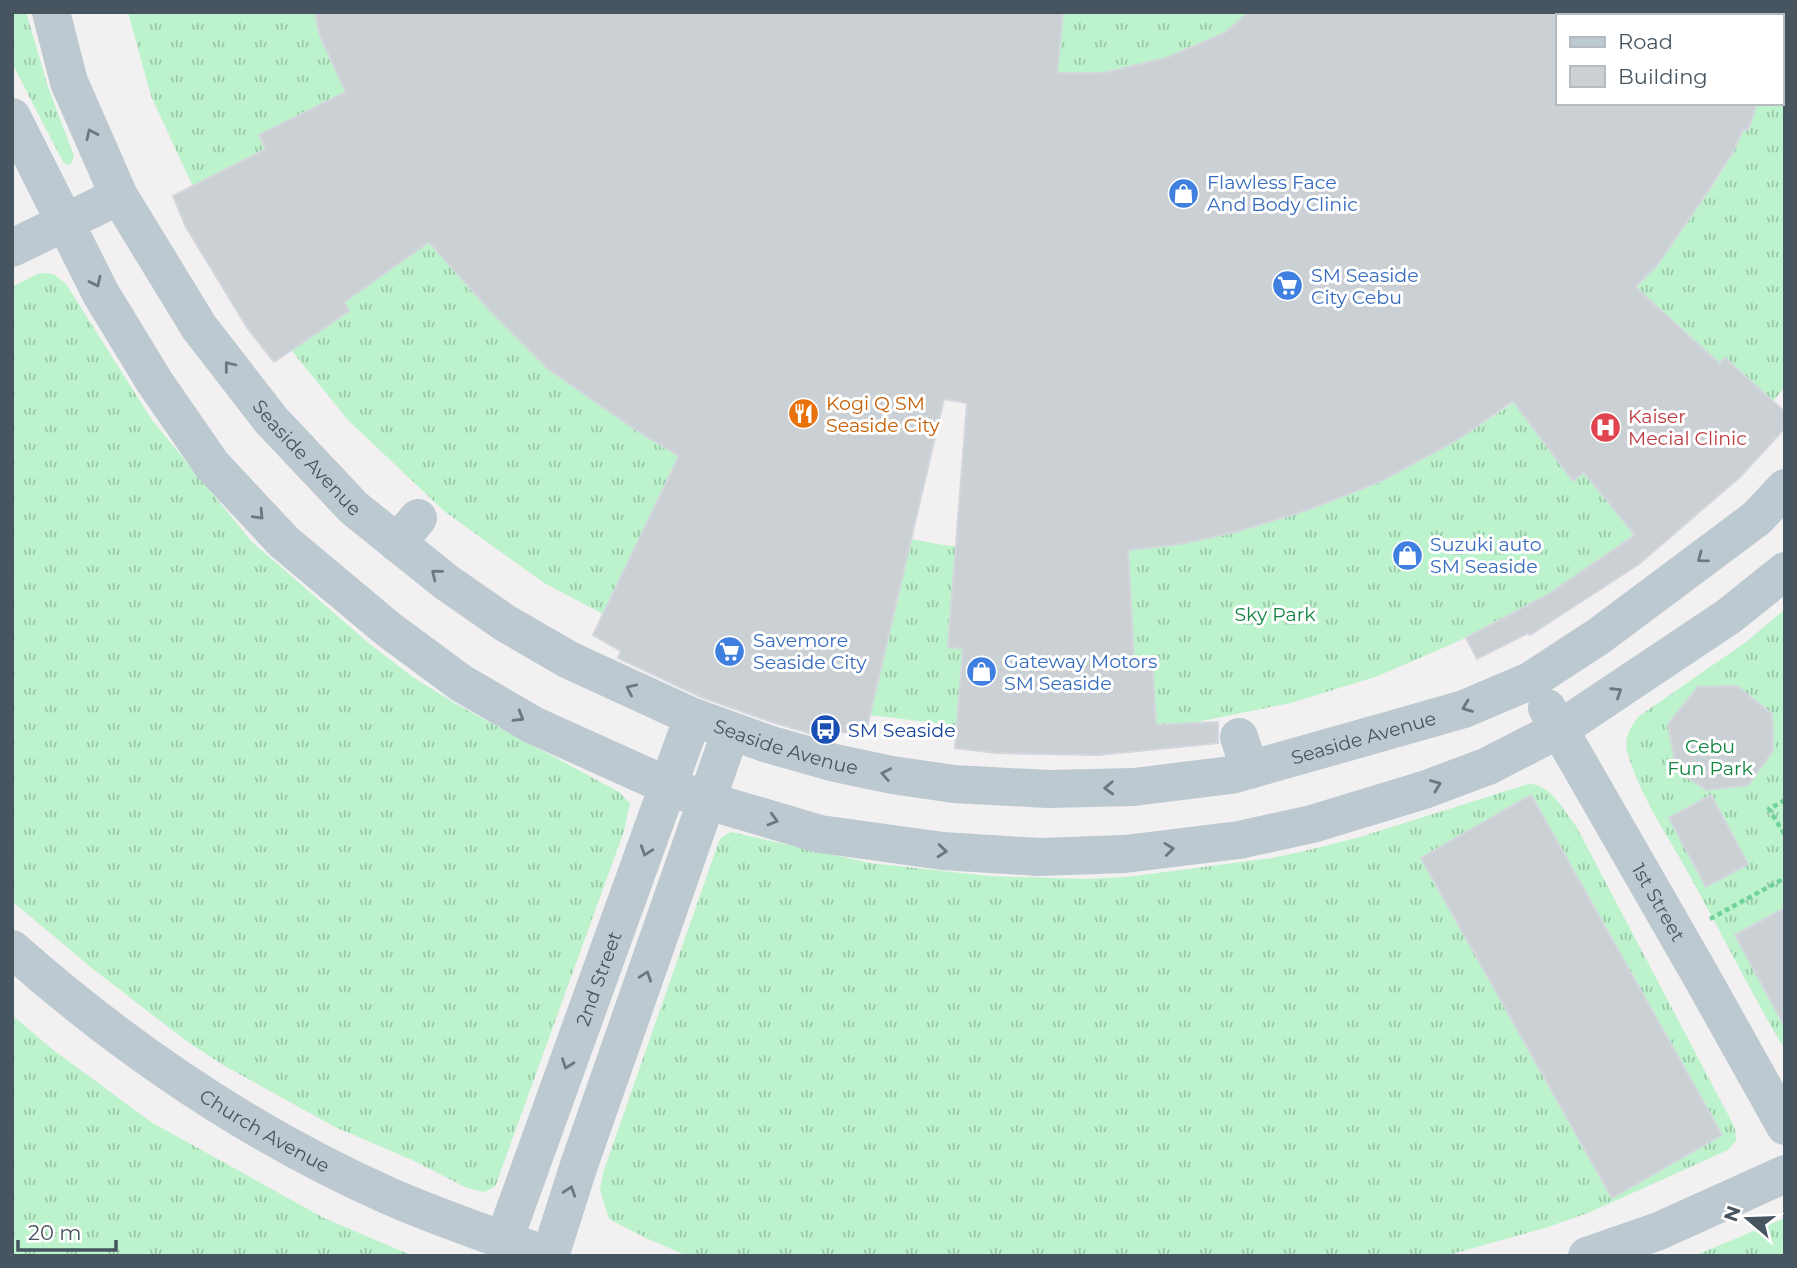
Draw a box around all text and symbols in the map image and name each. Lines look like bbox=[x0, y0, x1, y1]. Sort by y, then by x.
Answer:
legend bbox=[1556, 14, 1783, 105]
text: Road bbox=[1618, 29, 1673, 54]
text: Building bbox=[1618, 64, 1708, 89]
one-way arrow bbox=[85, 129, 99, 141]
place label: Flawless Face And Body Clinic bbox=[1207, 171, 1358, 216]
shop icon: Flawless Face And Body Clinic bbox=[1167, 176, 1201, 210]
place label: SM Seaside City Cebu bbox=[1311, 264, 1419, 309]
supermarket icon: SM Seaside City Cebu bbox=[1271, 269, 1305, 303]
one-way arrow bbox=[87, 275, 101, 287]
one-way arrow bbox=[225, 362, 238, 374]
place label: Kogi Q SM Seaside City bbox=[826, 392, 940, 437]
street label: Seaside Avenue bbox=[248, 395, 366, 521]
restaurant icon: Kogi Q SM Seaside City bbox=[786, 397, 820, 431]
place label: Kaiser Mecial Clinic bbox=[1628, 405, 1747, 450]
hospital icon: Kaiser Mecial Clinic bbox=[1588, 410, 1622, 444]
one-way arrow bbox=[250, 507, 263, 520]
place label: Suzuki auto SM Seaside bbox=[1430, 533, 1542, 578]
shop icon: Suzuki auto SM Seaside bbox=[1390, 538, 1424, 572]
one-way arrow bbox=[1697, 550, 1710, 563]
one-way arrow bbox=[431, 570, 444, 582]
park label: Sky Park bbox=[1234, 603, 1316, 626]
place label: Savemore Seaside City bbox=[753, 629, 867, 674]
supermarket icon: Savemore Seaside City bbox=[713, 634, 747, 668]
place label: Gateway Motors SM Seaside bbox=[1004, 650, 1157, 695]
shop icon: Gateway Motors SM Seaside bbox=[964, 655, 998, 689]
one-way arrow bbox=[626, 684, 638, 698]
one-way arrow bbox=[1610, 687, 1623, 700]
one-way arrow bbox=[1461, 698, 1473, 712]
street label: Seaside Avenue bbox=[1289, 707, 1439, 769]
one-way arrow bbox=[512, 709, 525, 722]
bus stop icon: SM Seaside bbox=[808, 713, 842, 747]
street label: Seaside Avenue bbox=[711, 714, 860, 780]
place label: SM Seaside bbox=[848, 719, 956, 742]
park label: Cebu Fun Park bbox=[1667, 735, 1753, 780]
one-way arrow bbox=[880, 767, 892, 782]
one-way arrow bbox=[1104, 780, 1115, 795]
one-way arrow bbox=[1429, 780, 1441, 794]
one-way arrow bbox=[767, 812, 779, 827]
one-way arrow bbox=[1163, 841, 1175, 856]
one-way arrow bbox=[937, 843, 948, 858]
one-way arrow bbox=[640, 844, 654, 856]
street label: 1st Street bbox=[1627, 859, 1690, 946]
street label: 2nd Street bbox=[571, 928, 627, 1029]
one-way arrow bbox=[638, 970, 652, 982]
one-way arrow bbox=[562, 1058, 576, 1070]
street label: Church Avenue bbox=[195, 1084, 334, 1178]
north arrow bbox=[1713, 1184, 1783, 1254]
one-way arrow bbox=[562, 1185, 577, 1197]
text: N bbox=[1719, 1203, 1746, 1225]
scale bar bbox=[18, 1208, 116, 1252]
text: 20 m bbox=[28, 1220, 82, 1245]

